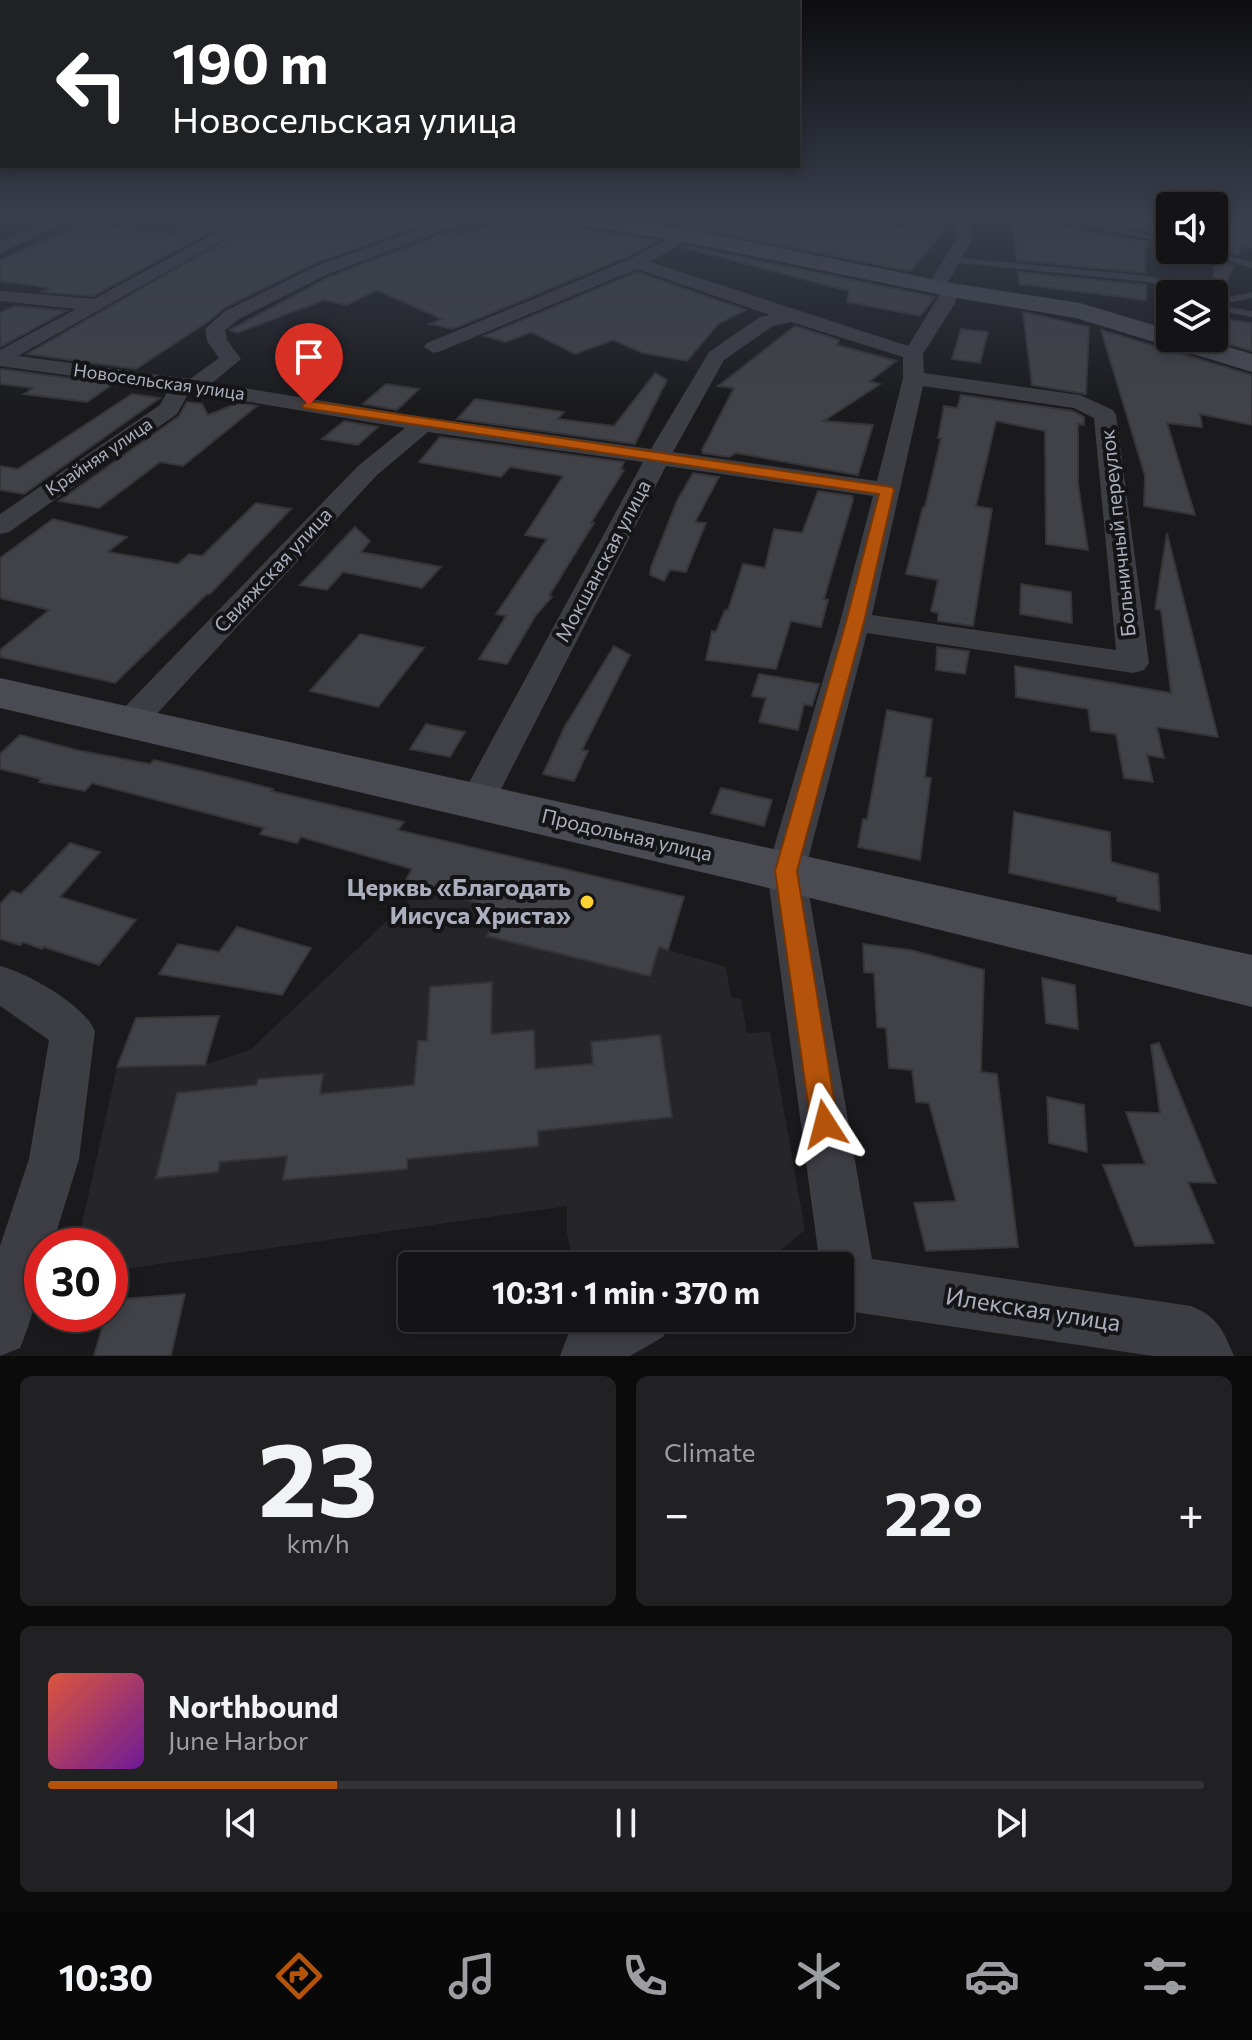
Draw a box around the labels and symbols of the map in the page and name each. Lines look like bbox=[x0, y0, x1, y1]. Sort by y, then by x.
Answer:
pin bbox=[275, 323, 343, 405]
street label: Новосельская улица bbox=[72, 358, 246, 404]
street label: Крайняя улица bbox=[41, 412, 156, 500]
street label: Больничный переулок bbox=[1094, 428, 1140, 638]
street label: Мокшанская улица bbox=[549, 475, 655, 646]
street label: Свияжская улица bbox=[208, 502, 336, 637]
street label: Продольная улица bbox=[539, 803, 715, 865]
place label: Церквь «Благодать Иисуса Христа» bbox=[347, 872, 571, 929]
marker: Церквь «Благодать Иисуса Христа» bbox=[578, 893, 596, 911]
position arrow bbox=[783, 1082, 867, 1166]
speed limit sign: 30 bbox=[24, 1228, 128, 1332]
street label: Илекская улица bbox=[944, 1280, 1123, 1337]

